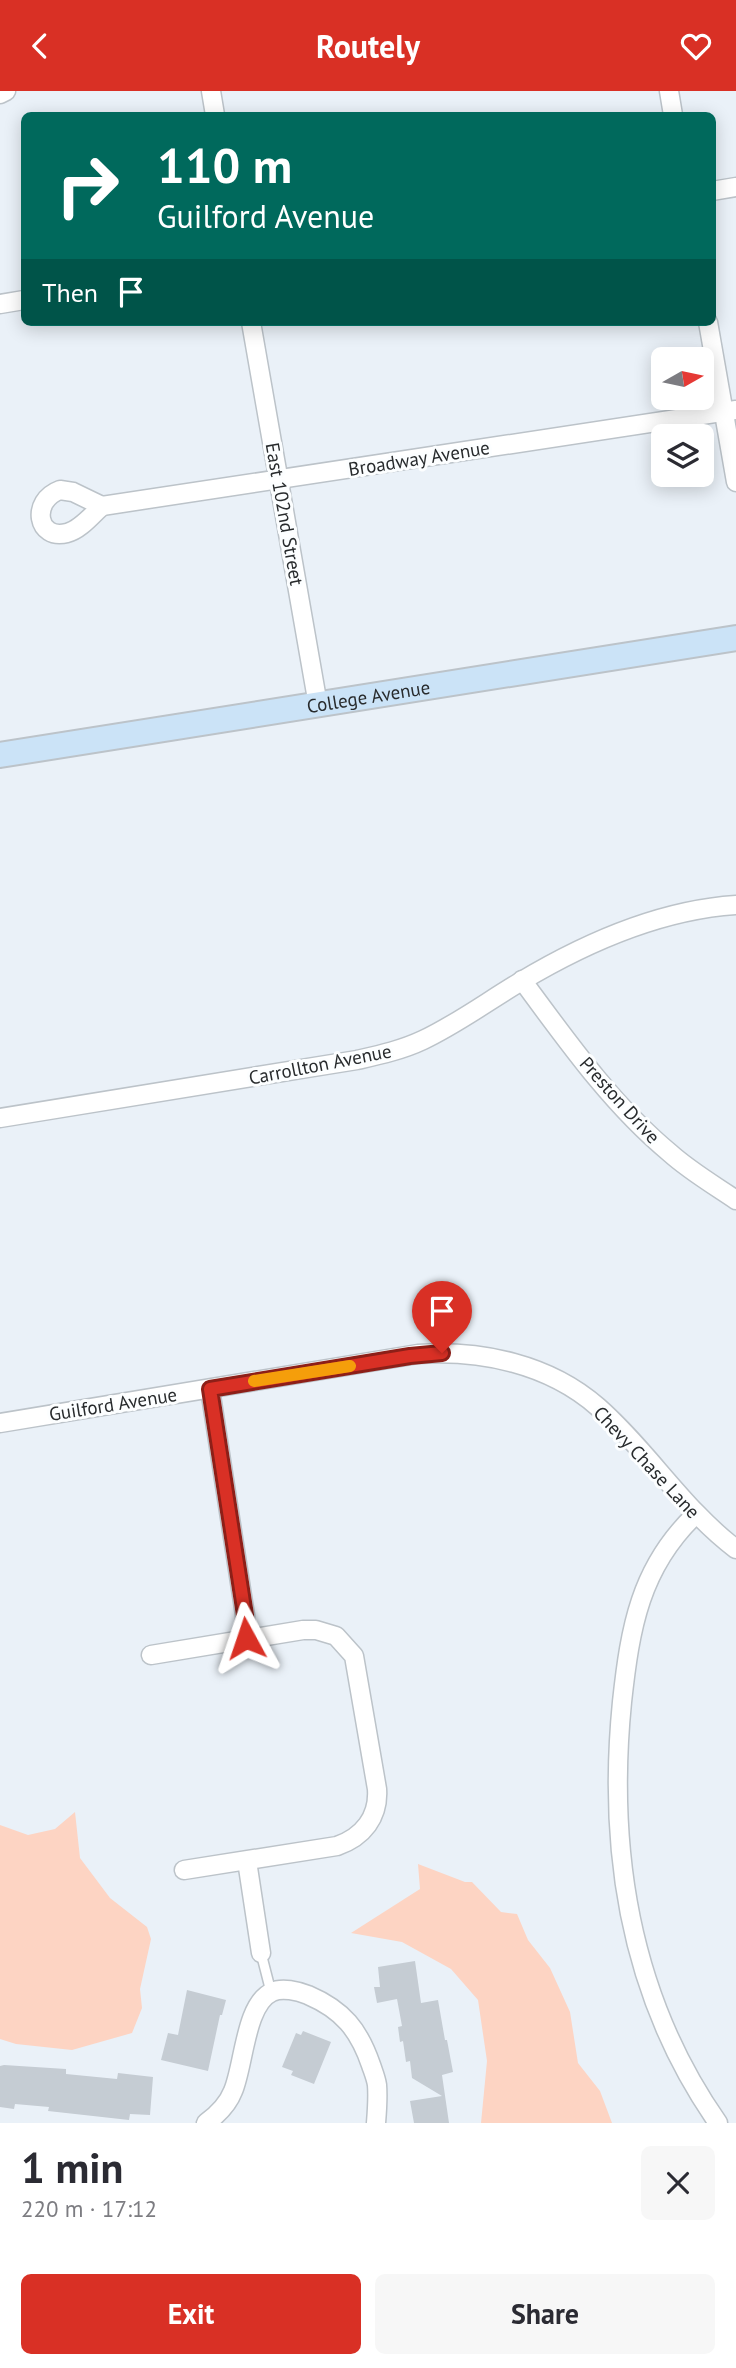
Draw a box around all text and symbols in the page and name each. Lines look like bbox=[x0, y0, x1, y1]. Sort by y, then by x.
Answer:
text: Routely bbox=[316, 25, 420, 67]
icon: back bbox=[21, 27, 59, 65]
icon: heart bbox=[677, 27, 715, 65]
text: 110 m bbox=[157, 133, 292, 197]
icon: right bbox=[42, 140, 133, 231]
text: Guilford Avenue bbox=[157, 195, 374, 237]
icon: arrive bbox=[112, 273, 150, 311]
text: Then bbox=[42, 276, 98, 309]
north arrow bbox=[651, 347, 714, 409]
map controls bbox=[651, 347, 714, 487]
button: layers bbox=[651, 424, 714, 487]
street label: Broadway Avenue bbox=[347, 435, 491, 481]
street label: East 102nd Street bbox=[261, 441, 309, 588]
street label: College Avenue bbox=[305, 675, 432, 718]
street label: Carrollton Avenue bbox=[247, 1038, 393, 1090]
street label: Preston Drive bbox=[575, 1052, 665, 1148]
pin bbox=[412, 1281, 472, 1353]
icon: arrive bbox=[423, 1292, 461, 1330]
street label: Guilford Avenue bbox=[47, 1382, 179, 1426]
street label: Chevy Chase Lane bbox=[589, 1401, 705, 1523]
position arrow bbox=[209, 1601, 283, 1675]
text: 1 min bbox=[21, 2140, 123, 2195]
button: close bbox=[641, 2146, 715, 2220]
text: 220 m · 17:12 bbox=[21, 2194, 157, 2223]
button: Exit bbox=[21, 2274, 361, 2354]
button: Share bbox=[375, 2274, 715, 2354]

